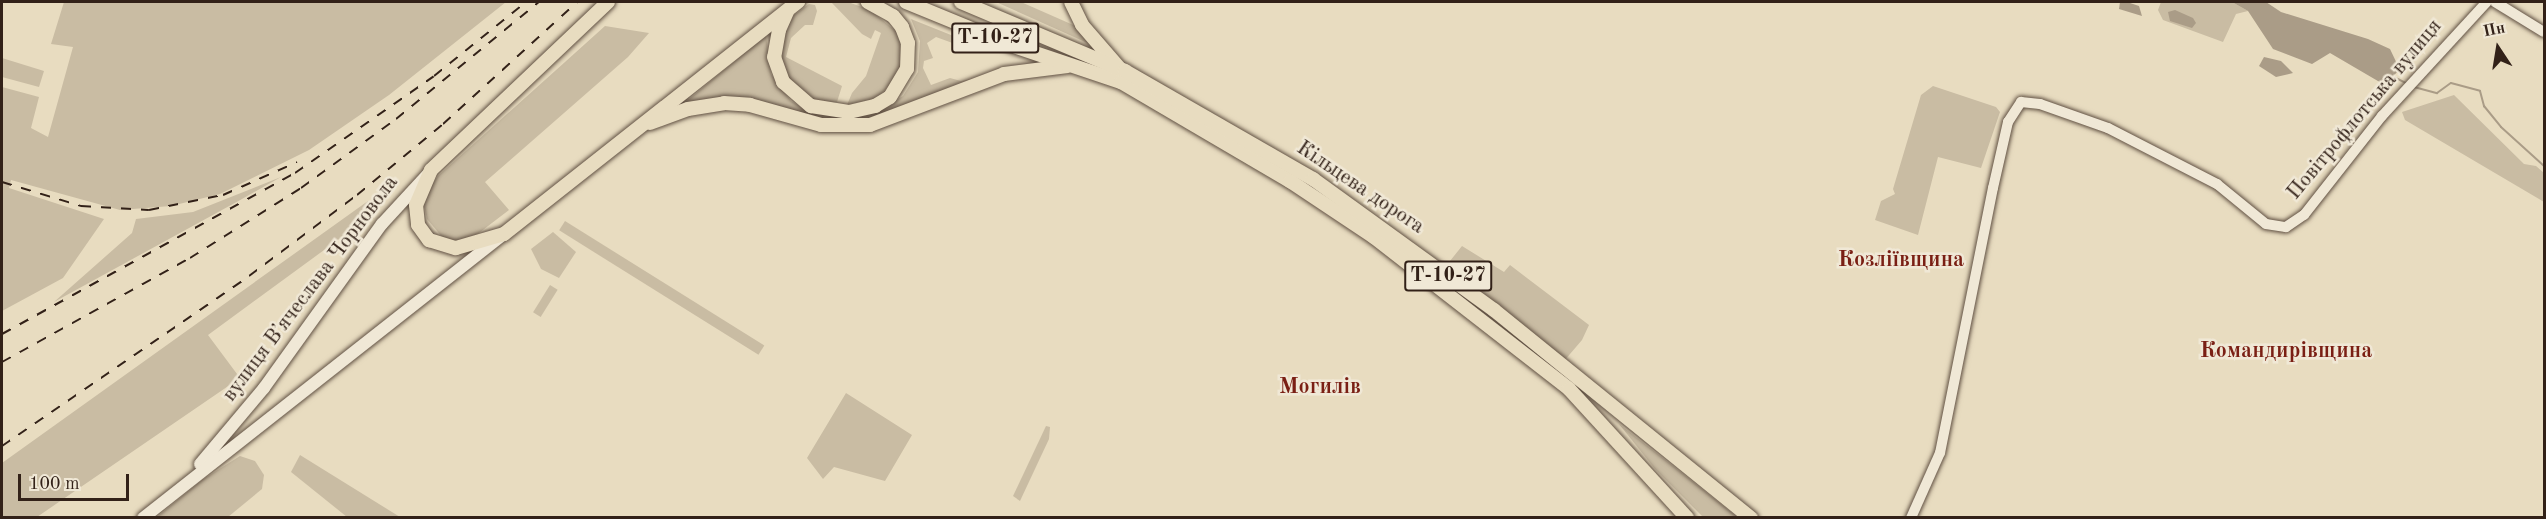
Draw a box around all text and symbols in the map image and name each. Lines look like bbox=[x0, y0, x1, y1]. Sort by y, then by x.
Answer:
street label: Повітрофлотська вулиця bbox=[2282, 15, 2448, 205]
north arrow bbox=[2468, 18, 2528, 78]
text: Пн bbox=[2482, 20, 2507, 41]
road number: Т-10-27 bbox=[950, 21, 1040, 55]
street label: Кільцева дорога bbox=[1291, 136, 1429, 240]
street label: вулиця Вʼячеслава Чорновола bbox=[218, 171, 404, 407]
district label: Козліївщина bbox=[1838, 248, 1964, 274]
road number: Т-10-27 bbox=[1403, 259, 1493, 293]
district label: Командирівщина bbox=[2200, 339, 2372, 365]
district label: Могилів bbox=[1279, 375, 1361, 401]
scale bar bbox=[21, 462, 132, 500]
text: 100 m bbox=[29, 475, 80, 493]

